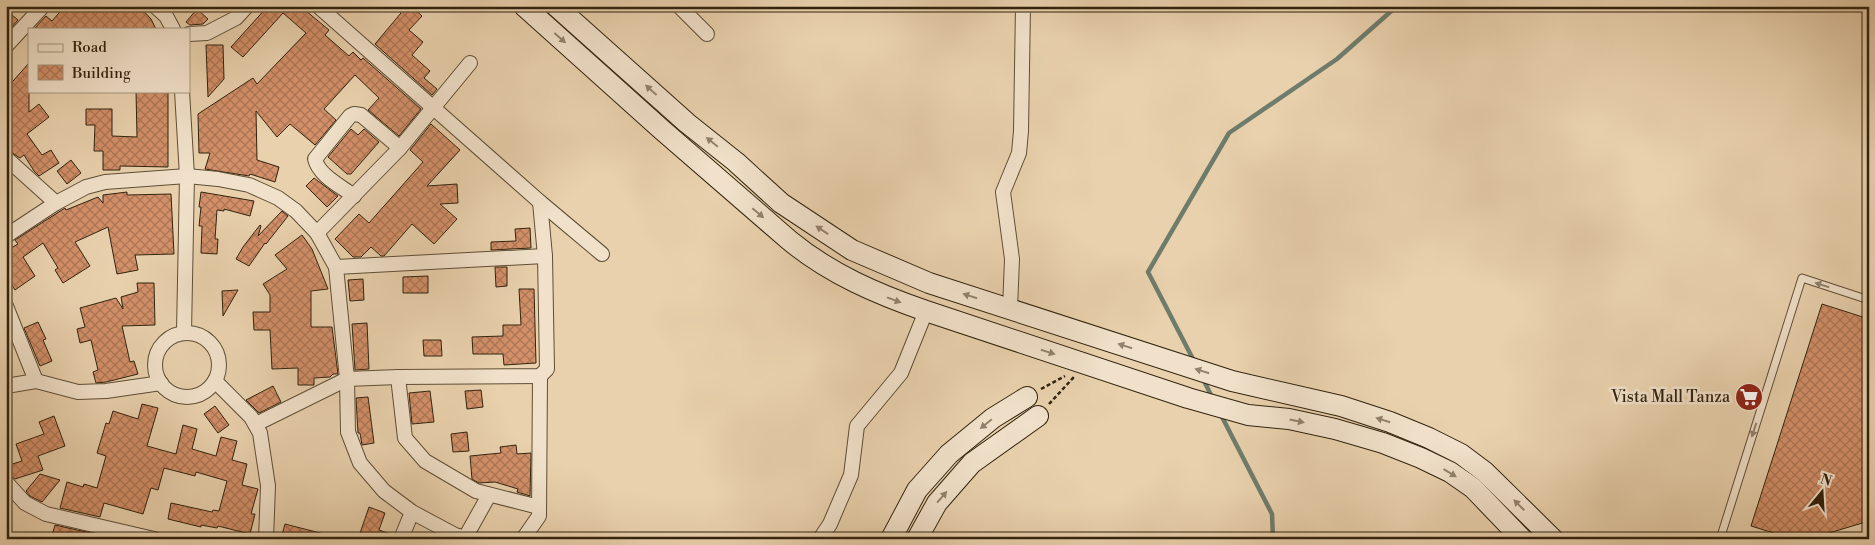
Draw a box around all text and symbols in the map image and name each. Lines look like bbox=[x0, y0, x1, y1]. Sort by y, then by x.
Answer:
legend bbox=[28, 28, 190, 92]
one-way arrow bbox=[554, 33, 567, 44]
text: Road bbox=[72, 38, 107, 57]
text: Building bbox=[71, 64, 131, 83]
one-way arrow bbox=[645, 84, 657, 96]
one-way arrow bbox=[705, 137, 718, 148]
one-way arrow bbox=[751, 208, 764, 219]
one-way arrow bbox=[816, 225, 829, 235]
one-way arrow bbox=[1815, 280, 1830, 288]
one-way arrow bbox=[962, 292, 977, 300]
one-way arrow bbox=[887, 296, 902, 304]
one-way arrow bbox=[1117, 342, 1132, 349]
one-way arrow bbox=[1041, 349, 1056, 357]
one-way arrow bbox=[1194, 366, 1209, 374]
supermarket icon: Vista Mall Tanza bbox=[1734, 382, 1764, 412]
place label: Vista Mall Tanza bbox=[1610, 387, 1731, 407]
one-way arrow bbox=[1375, 415, 1390, 423]
one-way arrow bbox=[1289, 417, 1305, 425]
one-way arrow bbox=[980, 418, 993, 429]
one-way arrow bbox=[1750, 423, 1758, 438]
one-way arrow bbox=[1443, 468, 1456, 477]
north arrow bbox=[1798, 468, 1848, 518]
text: N bbox=[1818, 470, 1834, 491]
one-way arrow bbox=[936, 492, 948, 504]
one-way arrow bbox=[1513, 499, 1525, 511]

